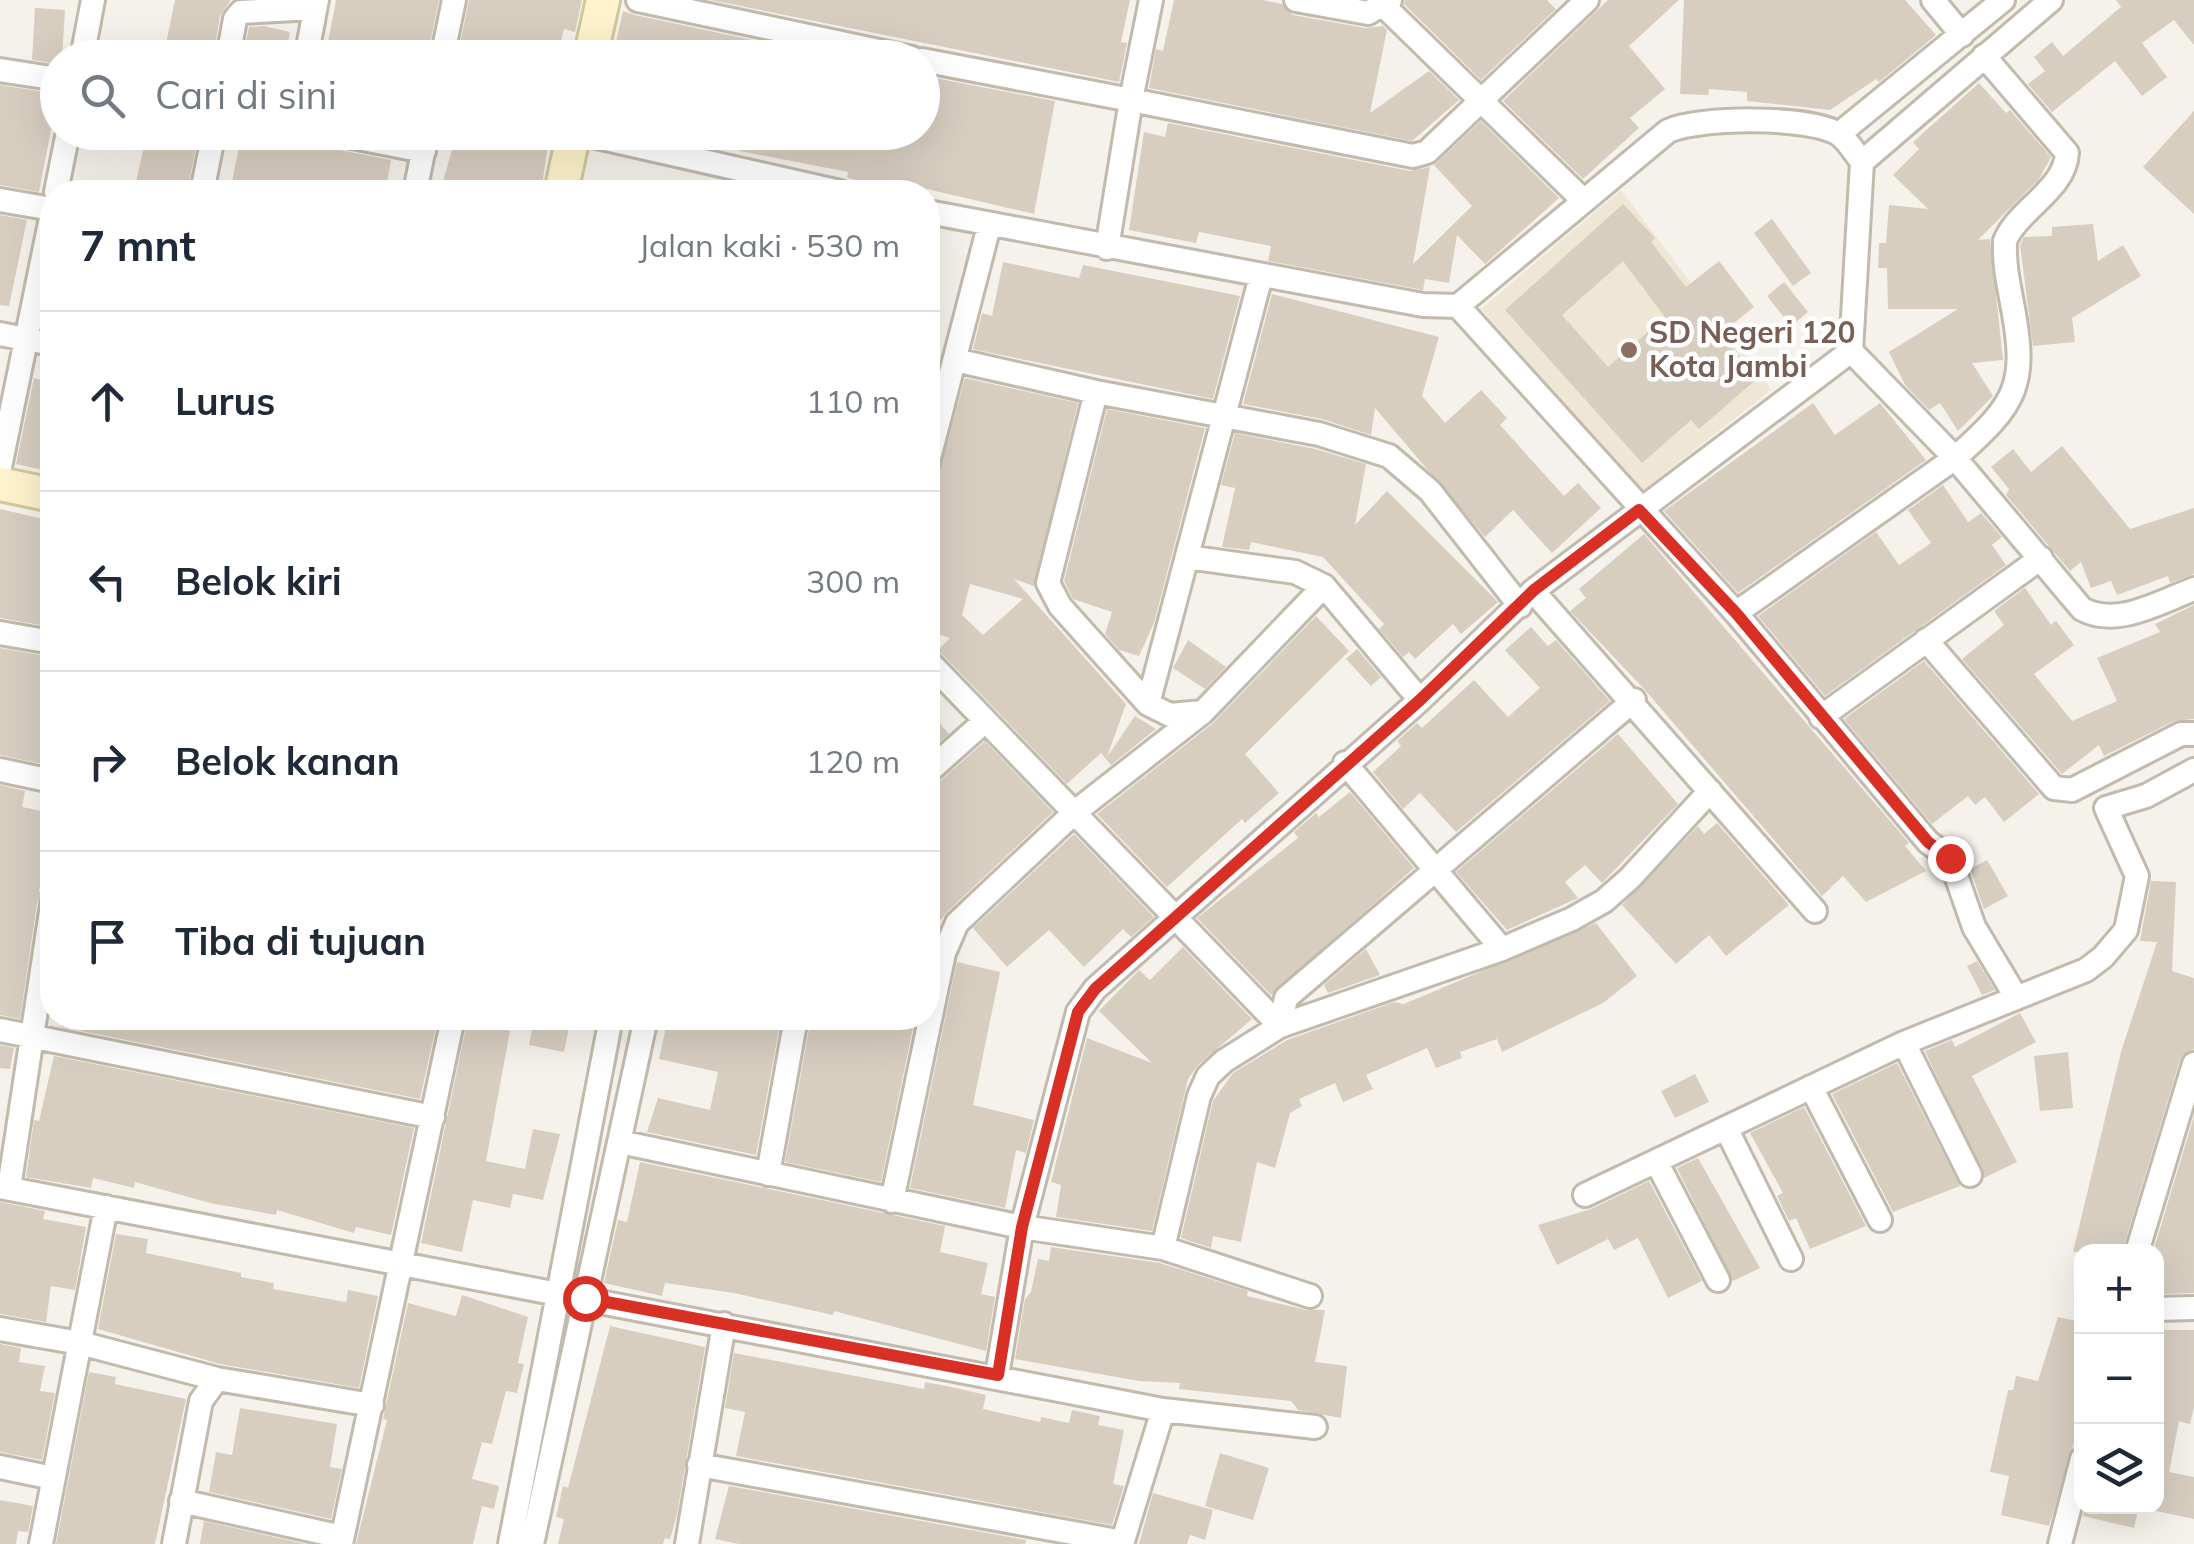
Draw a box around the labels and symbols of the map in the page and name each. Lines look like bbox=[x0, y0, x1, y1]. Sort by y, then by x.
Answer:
place label: SD Negeri 120 Kota Jambi bbox=[1649, 313, 1855, 385]
marker: SD Negeri 120 Kota Jambi bbox=[1618, 339, 1640, 361]
route end bbox=[1928, 836, 1974, 882]
route start bbox=[563, 1276, 609, 1322]

